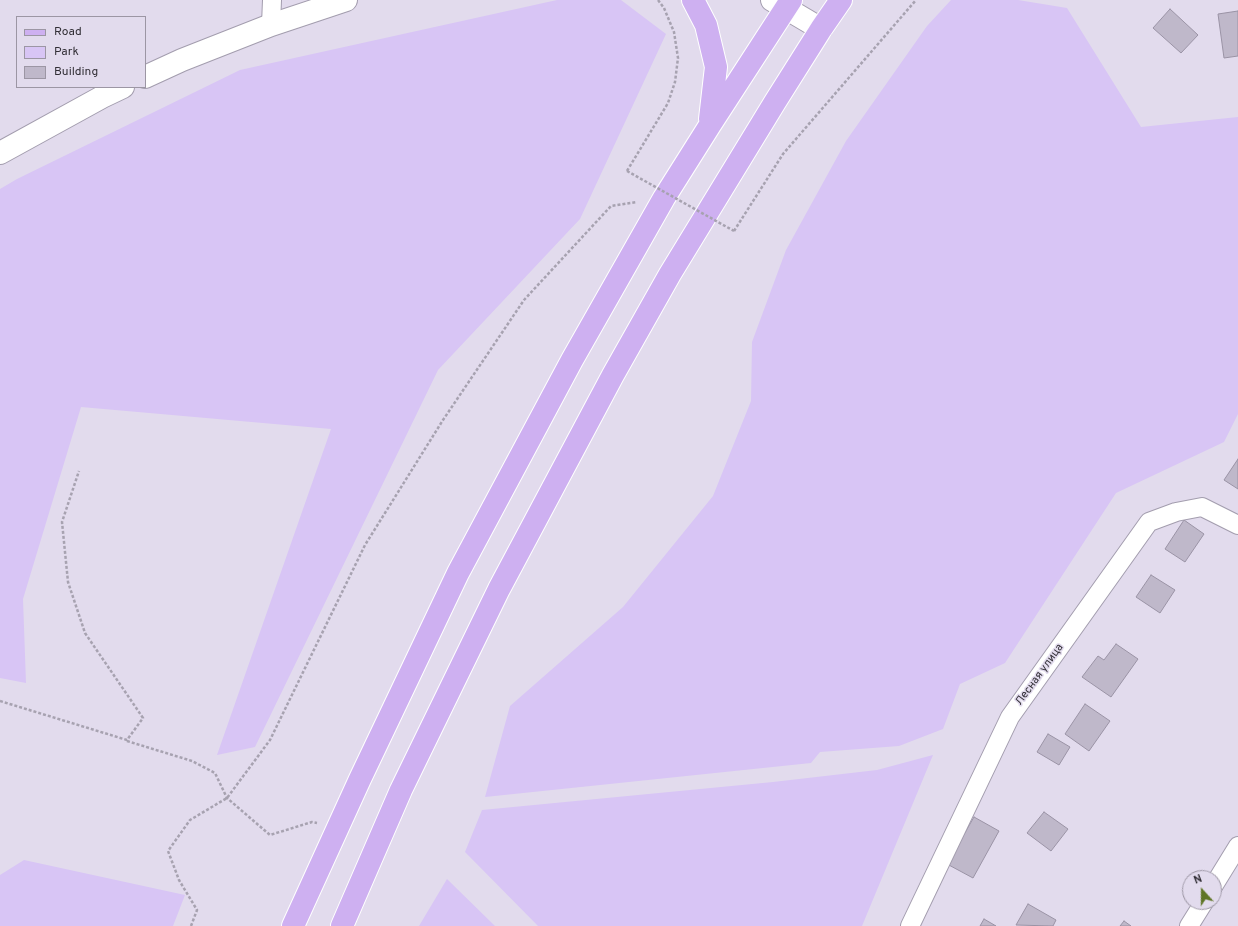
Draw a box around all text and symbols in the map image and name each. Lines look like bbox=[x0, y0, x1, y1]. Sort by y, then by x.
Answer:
legend bbox=[16, 16, 146, 88]
text: Road bbox=[54, 24, 82, 40]
text: Park bbox=[54, 44, 79, 60]
text: Building bbox=[54, 64, 98, 80]
street label: Лесная улица bbox=[1013, 642, 1067, 708]
north arrow bbox=[1182, 870, 1222, 910]
text: N bbox=[1192, 872, 1204, 888]

